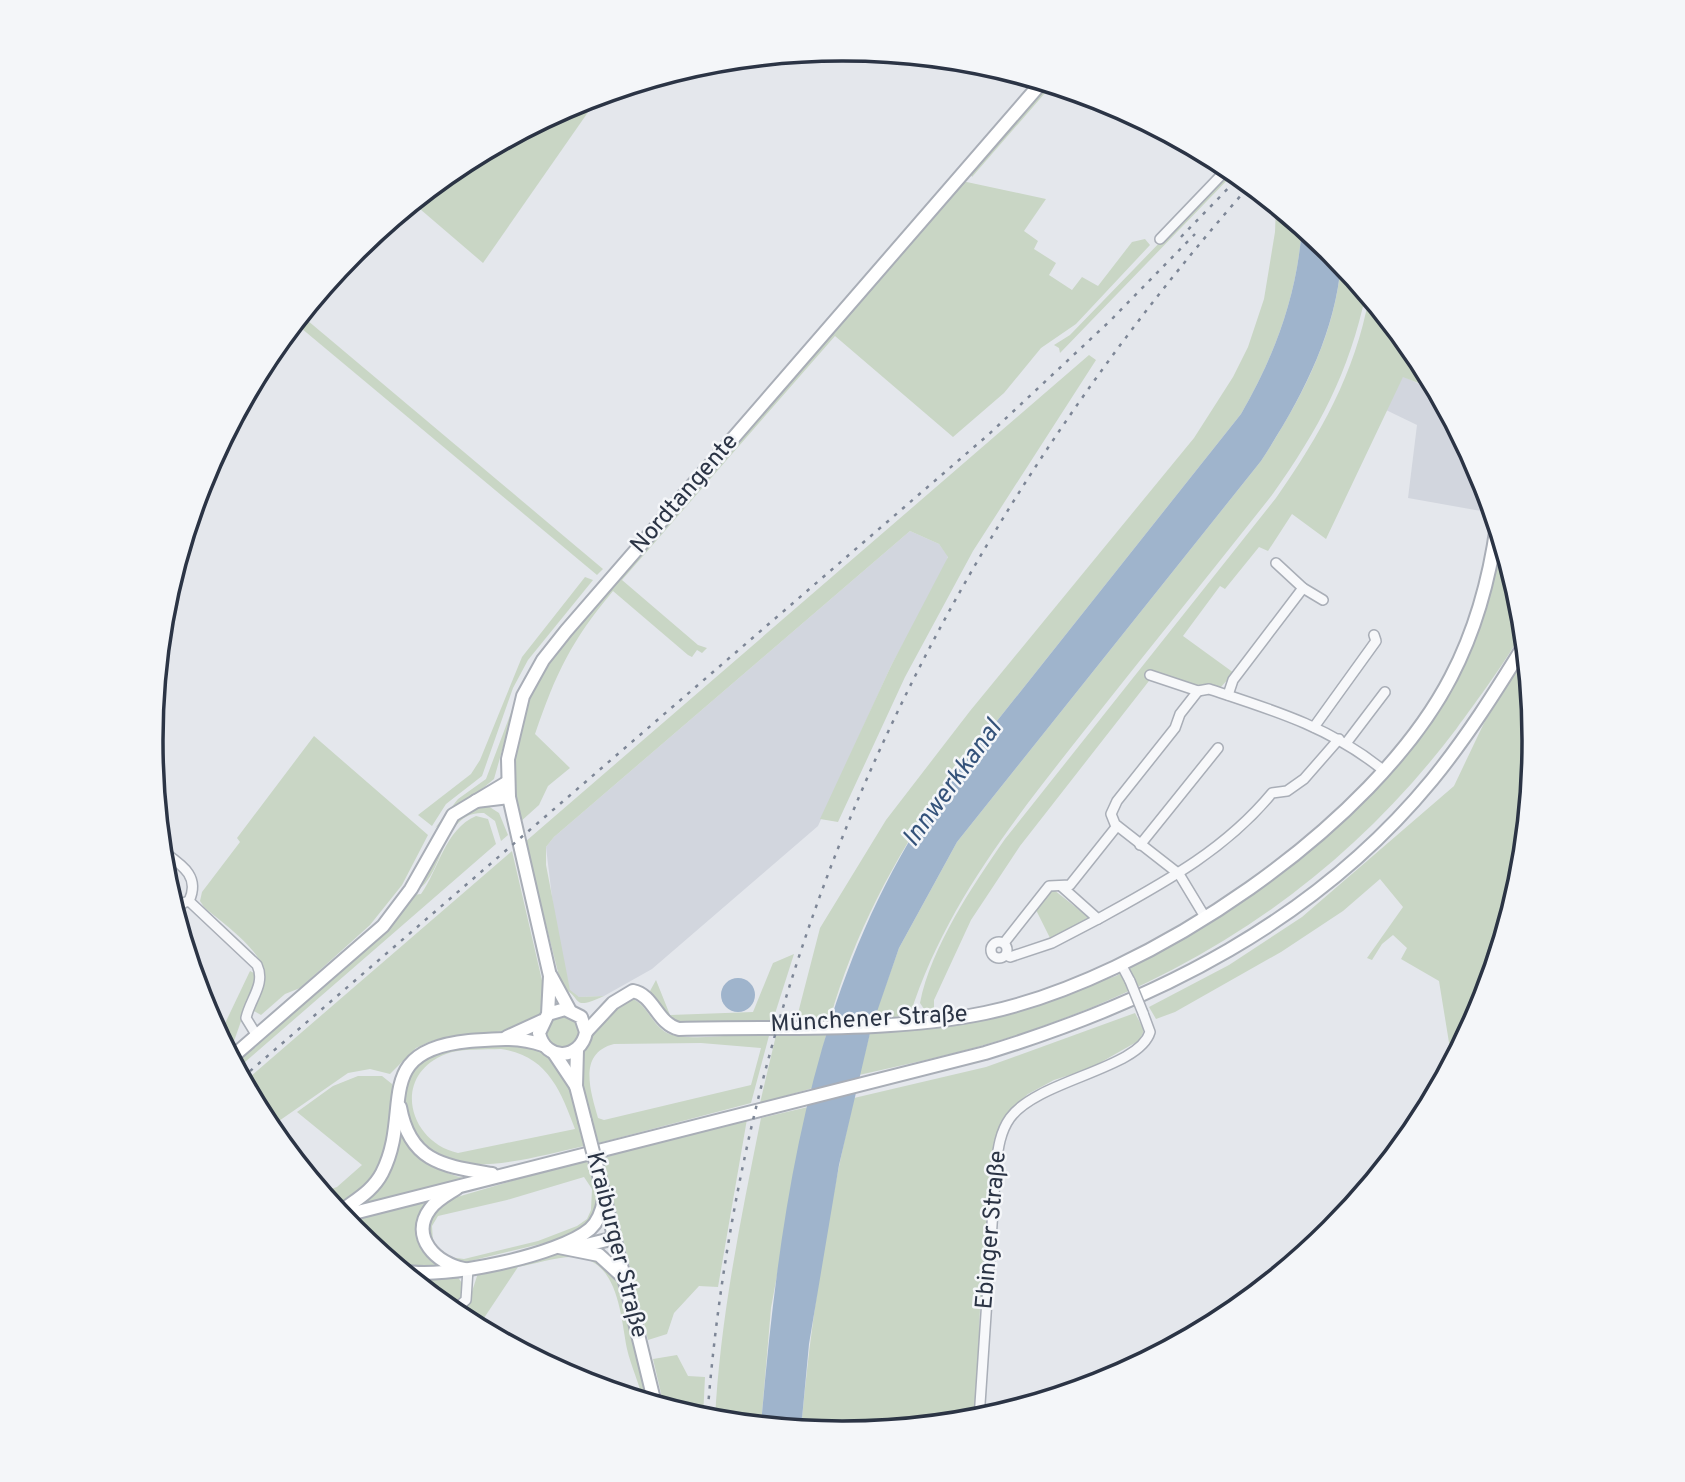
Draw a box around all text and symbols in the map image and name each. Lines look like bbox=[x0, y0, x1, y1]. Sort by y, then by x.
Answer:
street label: Nordtangente bbox=[625, 428, 745, 560]
water label: Innwerkkanal bbox=[896, 713, 1011, 854]
street label: Münchener Straße bbox=[770, 1000, 968, 1040]
street label: Kraiburger Straße bbox=[578, 1149, 654, 1341]
street label: Ebinger Straße bbox=[970, 1149, 1014, 1311]

